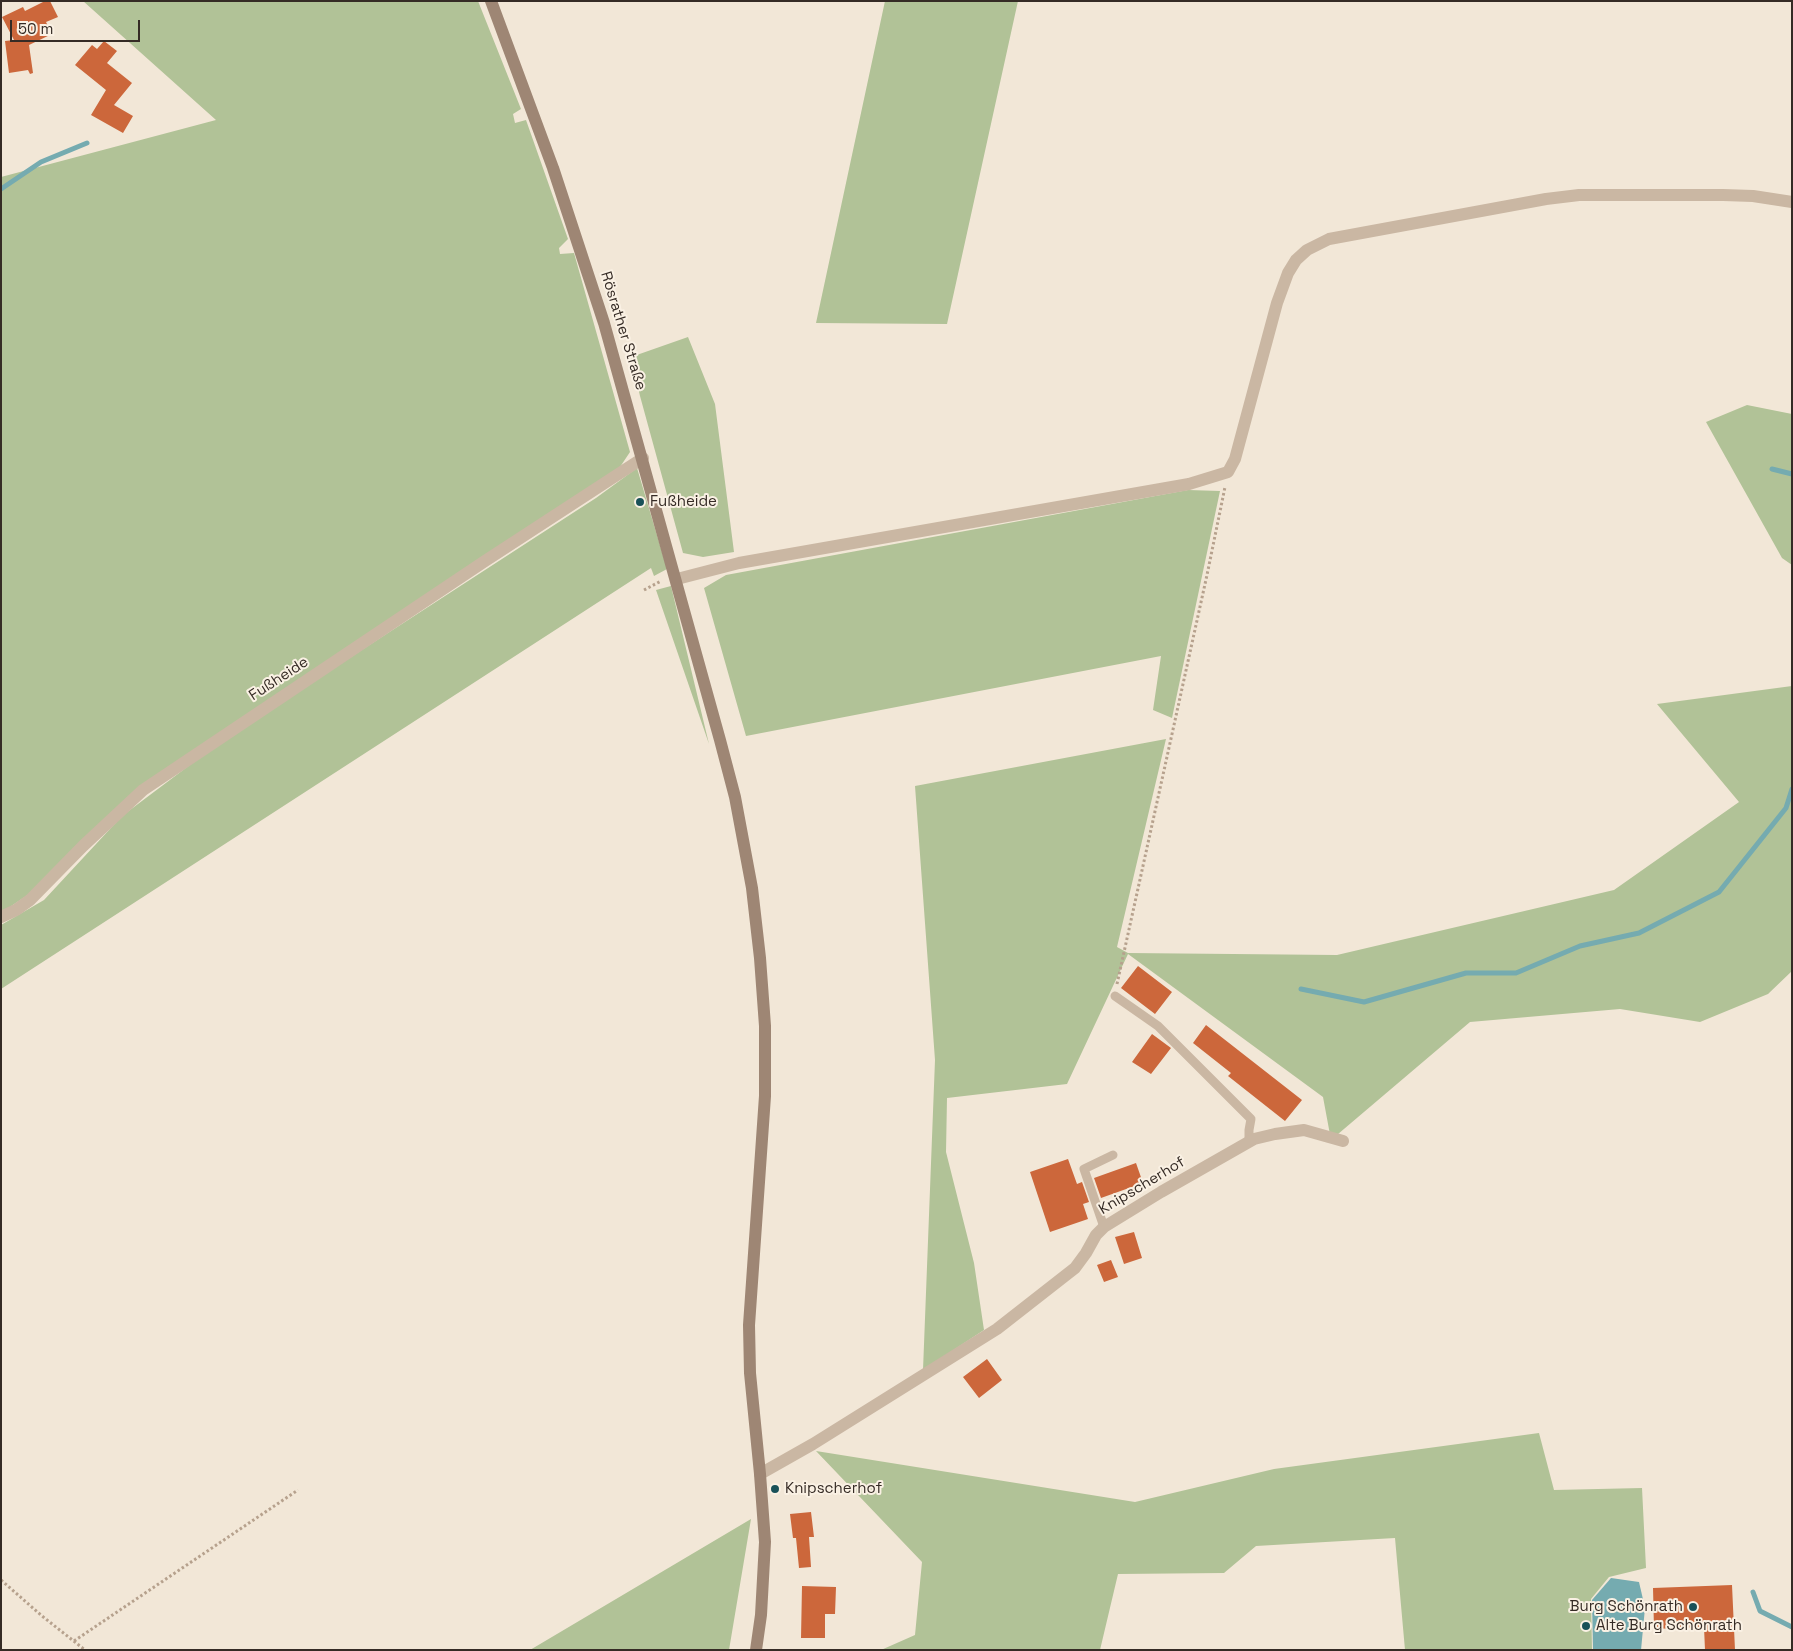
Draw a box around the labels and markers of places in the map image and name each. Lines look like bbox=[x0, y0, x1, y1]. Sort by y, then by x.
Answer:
place label: Fußheide bbox=[650, 493, 717, 511]
marker: Fußheide bbox=[634, 496, 646, 508]
place label: Knipscherhof bbox=[785, 1480, 882, 1498]
marker: Knipscherhof bbox=[769, 1483, 781, 1495]
place label: Burg Schönrath bbox=[1570, 1598, 1683, 1616]
marker: Burg Schönrath bbox=[1687, 1601, 1699, 1613]
place label: Alte Burg Schönrath bbox=[1596, 1617, 1742, 1635]
marker: Alte Burg Schönrath bbox=[1580, 1620, 1592, 1632]

